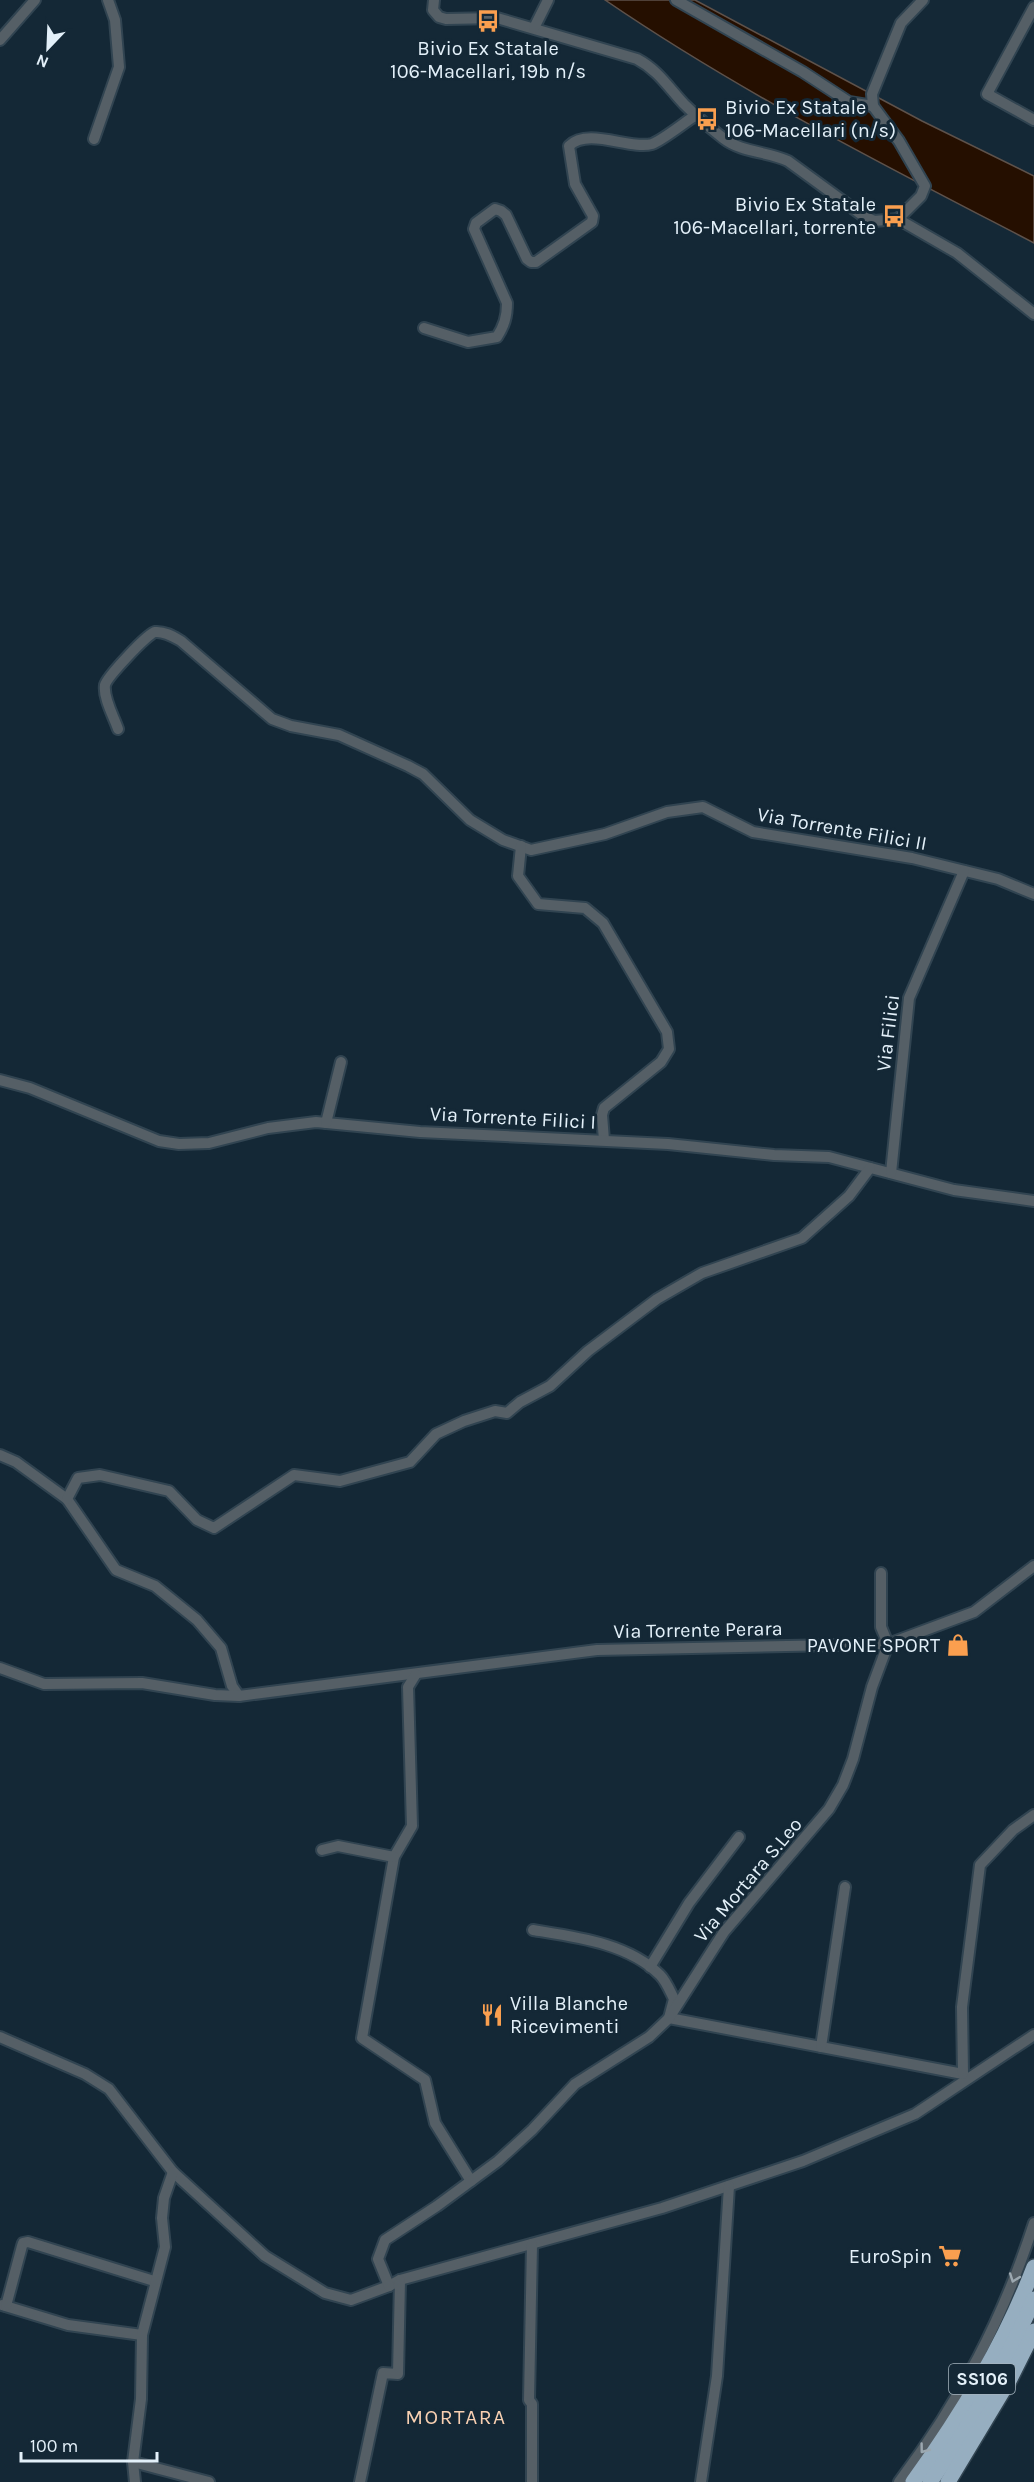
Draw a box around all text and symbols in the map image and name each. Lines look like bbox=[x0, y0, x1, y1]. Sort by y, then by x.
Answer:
bus stop icon: Bivio Ex Statale 106-Macellari, 19b n/s bbox=[475, 8, 501, 34]
north arrow bbox=[18, 18, 78, 78]
place label: Bivio Ex Statale 106-Macellari, 19b n/s bbox=[390, 37, 586, 83]
text: N bbox=[33, 50, 51, 72]
place label: Bivio Ex Statale 106-Macellari (n/s) bbox=[725, 96, 896, 142]
bus stop icon: Bivio Ex Statale 106-Macellari (n/s) bbox=[694, 106, 720, 132]
place label: Bivio Ex Statale 106-Macellari, torrente bbox=[673, 193, 876, 239]
bus stop icon: Bivio Ex Statale 106-Macellari, torrente bbox=[881, 203, 907, 229]
street label: Via Torrente Filici II bbox=[755, 803, 929, 855]
street label: Via Filici bbox=[872, 993, 904, 1073]
street label: Via Torrente Filici I bbox=[429, 1102, 597, 1134]
street label: Via Torrente Perara bbox=[613, 1617, 783, 1643]
shop icon: PAVONE SPORT bbox=[945, 1632, 971, 1658]
place label: PAVONE SPORT bbox=[807, 1634, 940, 1657]
street label: Via Mortara S.Leo bbox=[689, 1813, 807, 1947]
place label: Villa Blanche Ricevimenti bbox=[510, 1992, 628, 2038]
restaurant icon: Villa Blanche Ricevimenti bbox=[479, 2002, 505, 2028]
supermarket icon: EuroSpin bbox=[937, 2243, 963, 2269]
place label: EuroSpin bbox=[849, 2245, 932, 2268]
one-way arrow bbox=[1009, 2272, 1022, 2283]
road number: SS106 bbox=[949, 2364, 1015, 2394]
district label: MORTARA bbox=[405, 2405, 507, 2429]
scale bar bbox=[21, 2425, 158, 2463]
text: 100 m bbox=[30, 2435, 78, 2457]
one-way arrow bbox=[920, 2443, 931, 2454]

